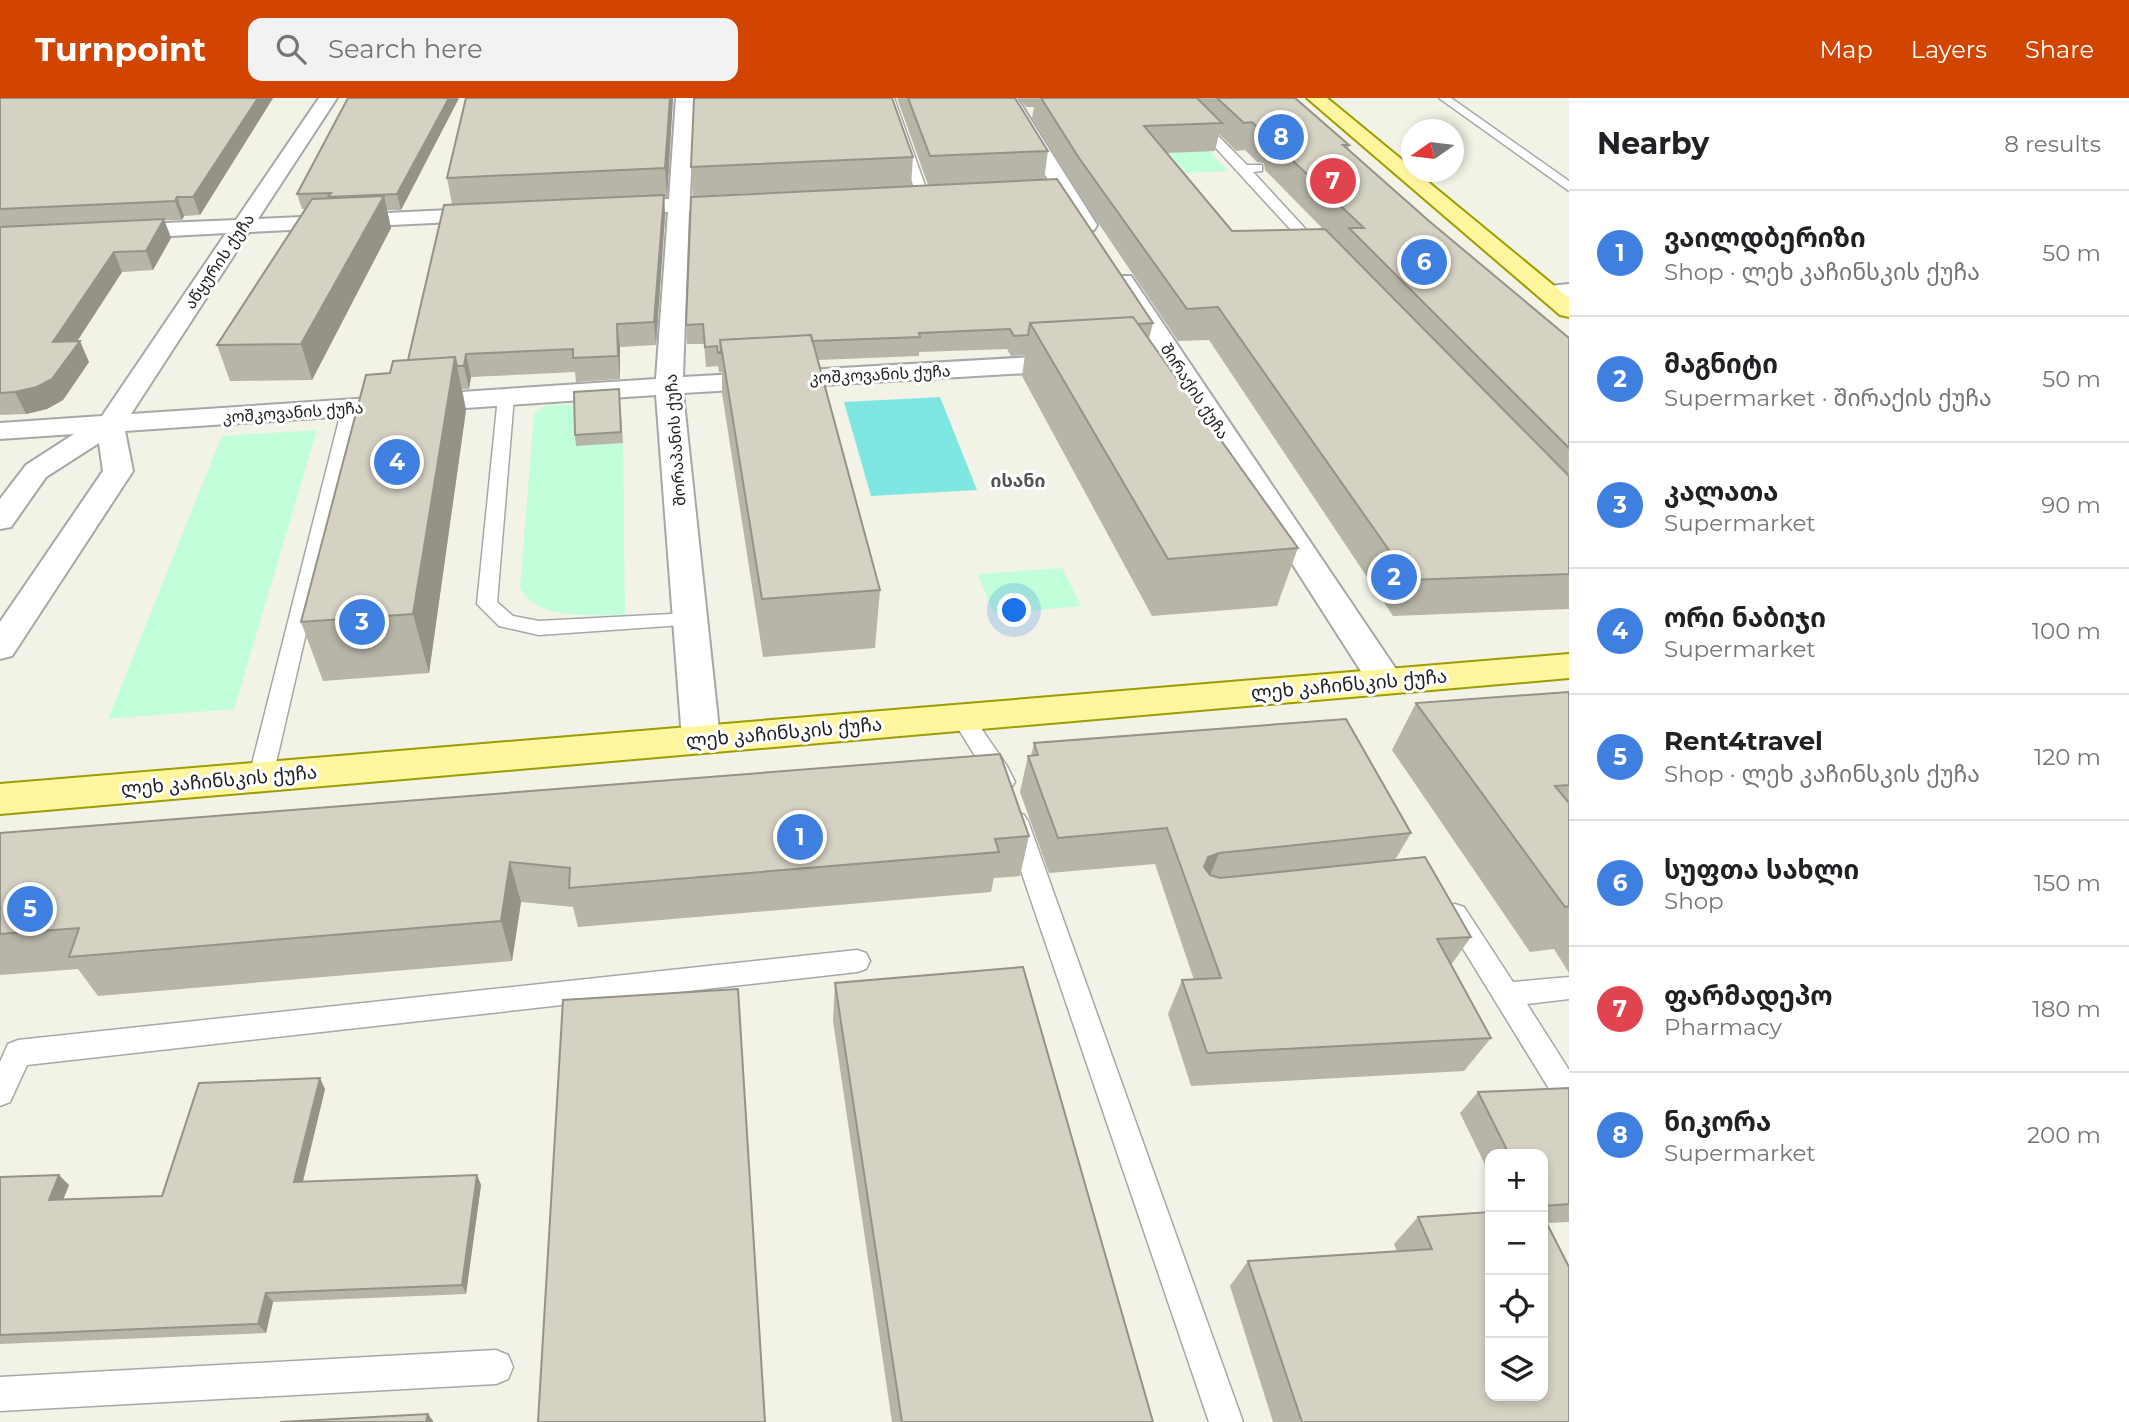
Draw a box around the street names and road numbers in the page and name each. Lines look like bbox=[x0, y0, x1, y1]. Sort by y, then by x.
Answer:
street label: აწყურის ქუჩა bbox=[181, 210, 258, 313]
street label: შირაქის ქუჩა bbox=[1157, 340, 1233, 443]
street label: კოშკოვანის ქუჩა bbox=[809, 361, 951, 388]
street label: შორაპანის ქუჩა bbox=[661, 373, 690, 507]
street label: კოშკოვანის ქუჩა bbox=[222, 398, 364, 427]
street label: ლეხ კაჩინსკის ქუჩა bbox=[1250, 664, 1448, 706]
street label: ლეხ კაჩინსკის ქუჩა bbox=[685, 712, 883, 754]
street label: ლეხ კაჩინსკის ქუჩა bbox=[120, 760, 318, 802]

